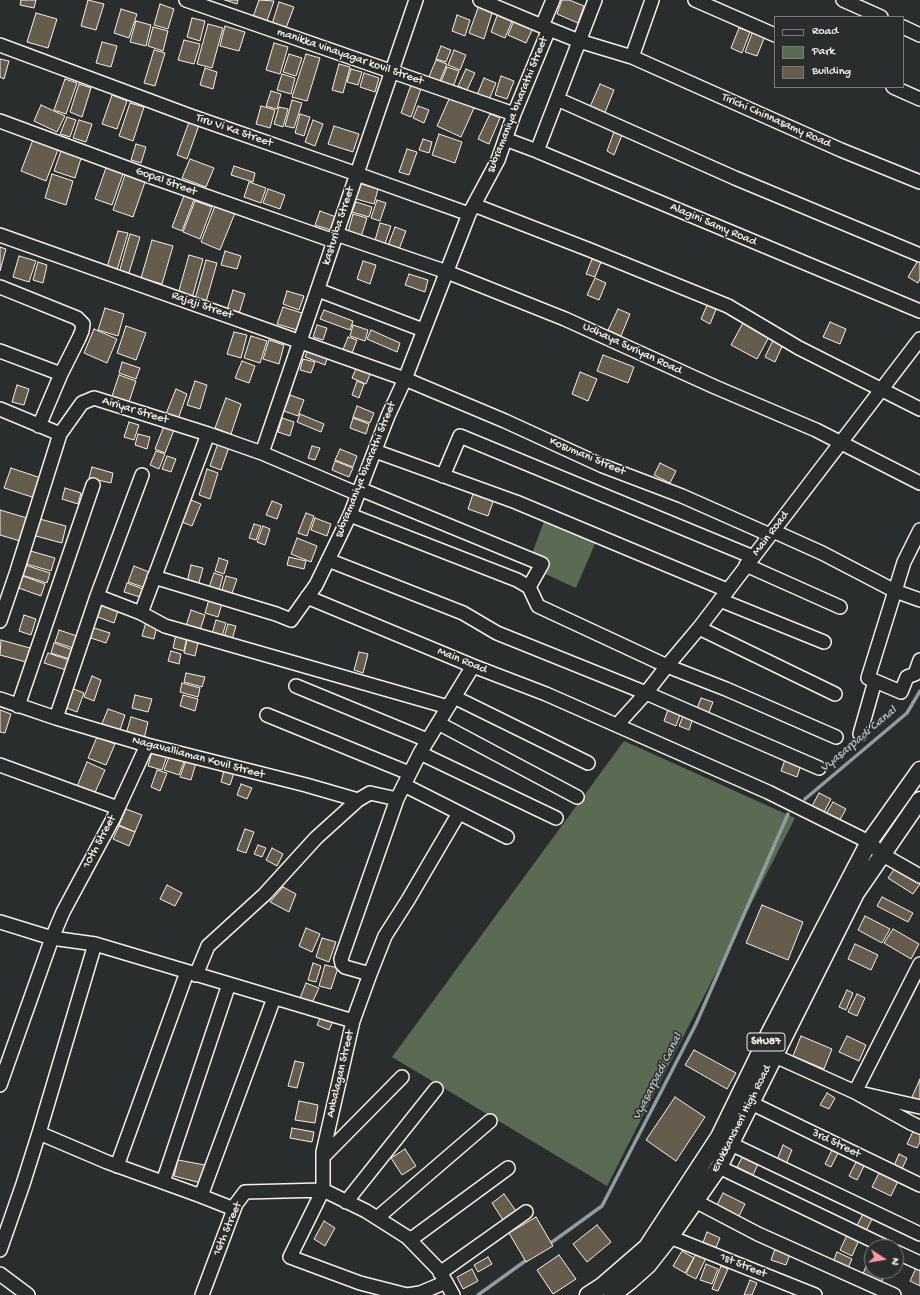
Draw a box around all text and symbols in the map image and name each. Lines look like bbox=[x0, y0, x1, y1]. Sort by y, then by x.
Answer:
legend bbox=[774, 16, 904, 88]
street label: manikka vinayagar kovil Street bbox=[275, 25, 425, 89]
text: Road bbox=[812, 25, 838, 39]
street label: subramaniya bharathi Street bbox=[484, 35, 552, 175]
text: Park bbox=[812, 45, 835, 59]
text: Building bbox=[812, 65, 851, 79]
street label: Tirichi Chinnasamy Road bbox=[719, 90, 833, 152]
street label: Tiru Vi Ka Street bbox=[194, 111, 274, 151]
street label: Gopal Street bbox=[134, 164, 198, 200]
street label: kasturiba Street bbox=[320, 185, 358, 267]
street label: Alagini Samy Road bbox=[668, 200, 758, 250]
street label: Rajaji Street bbox=[169, 289, 235, 323]
street label: Udhaya Suriyan Road bbox=[580, 320, 684, 378]
street label: Airiyar Street bbox=[100, 394, 170, 428]
street label: subramaniya bharathi Street bbox=[332, 400, 400, 540]
street label: Kosumani Street bbox=[547, 435, 627, 479]
street label: Main Road bbox=[749, 509, 793, 559]
street label: Main Road bbox=[435, 645, 489, 677]
water label: Vyasarpadi Canal bbox=[818, 703, 900, 777]
street label: Nagavalliaman Kovil Street bbox=[130, 733, 266, 783]
street label: 10th Street bbox=[80, 813, 120, 871]
street label: Anbalagan Street bbox=[324, 1029, 358, 1119]
water label: Vyasarpadi Canal bbox=[629, 1031, 687, 1123]
road number: SHU87 bbox=[747, 1033, 785, 1051]
street label: Erukkancheri High Road bbox=[709, 1063, 775, 1175]
street label: 3rd Street bbox=[809, 1126, 863, 1162]
street label: 16th Street bbox=[210, 1200, 246, 1258]
north arrow bbox=[864, 1239, 904, 1279]
street label: 1st Street bbox=[718, 1250, 768, 1282]
text: N bbox=[888, 1257, 901, 1266]

